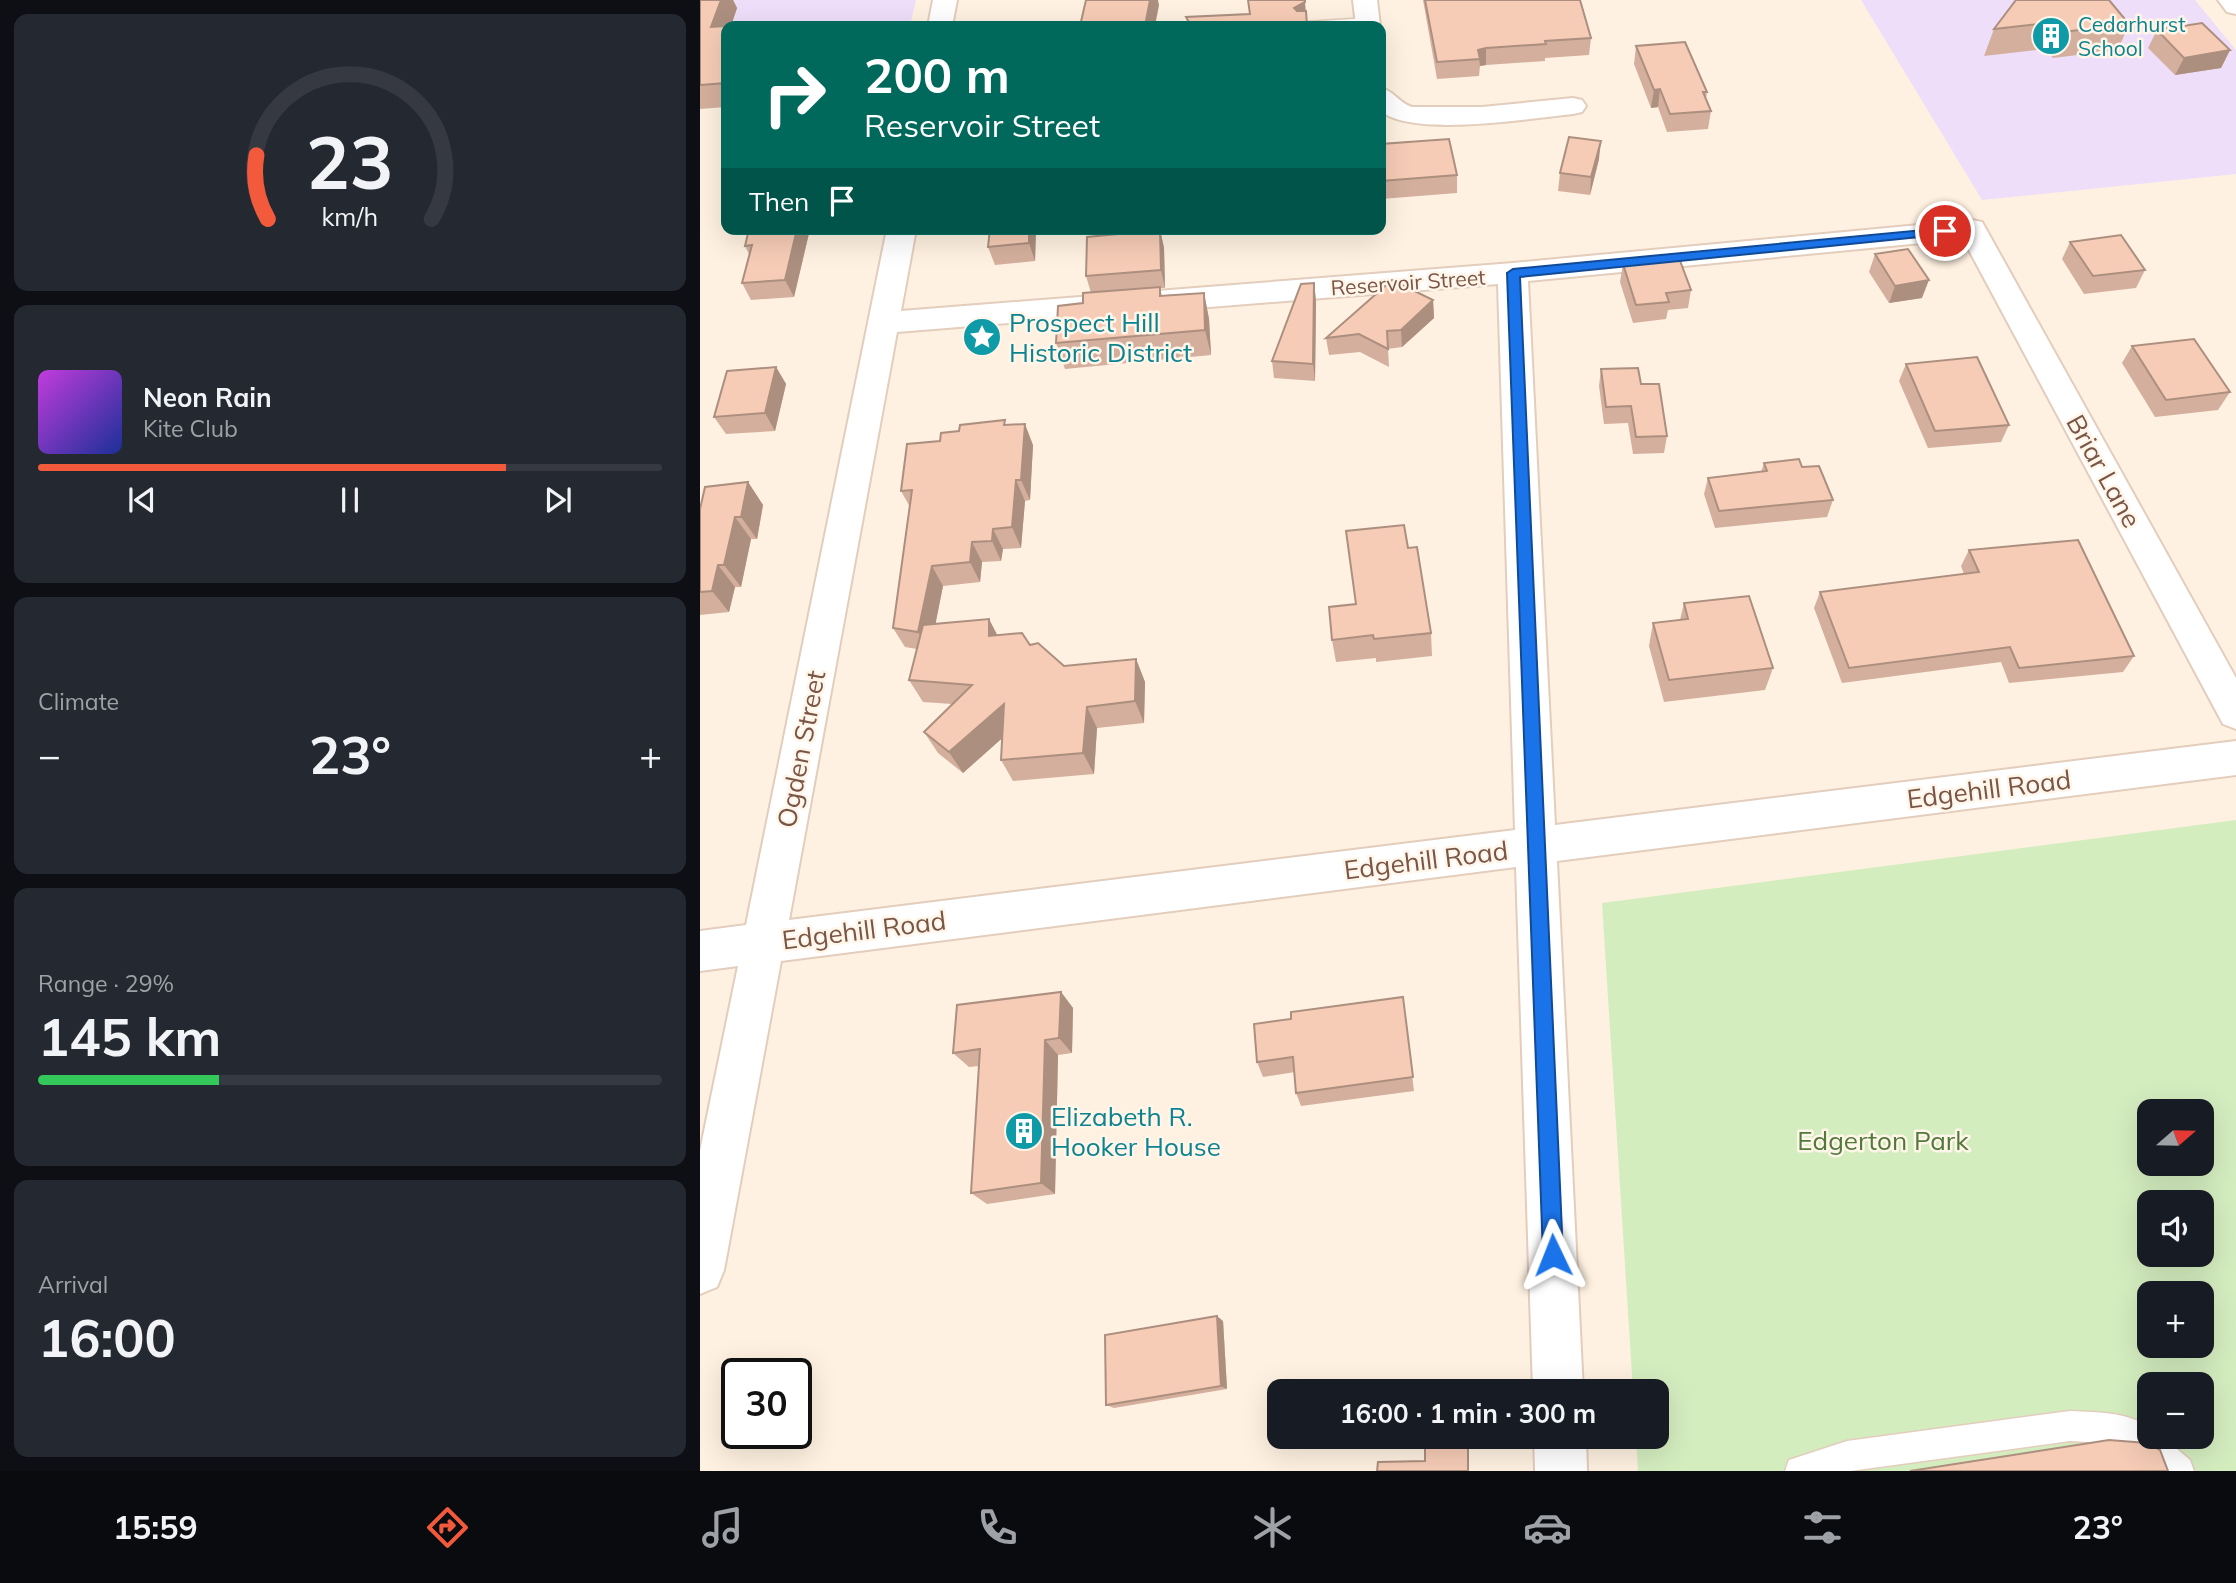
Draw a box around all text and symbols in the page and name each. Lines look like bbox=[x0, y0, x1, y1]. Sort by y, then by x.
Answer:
place label: Cedarhurst School bbox=[2078, 11, 2185, 61]
building icon: Cedarhurst School bbox=[2030, 15, 2072, 57]
text: 200 m bbox=[864, 44, 1010, 105]
icon: right bbox=[749, 49, 840, 140]
text: Reservoir Street bbox=[864, 105, 1100, 145]
text: 23 bbox=[306, 116, 394, 207]
icon: arrive bbox=[823, 182, 861, 220]
text: Then bbox=[749, 185, 809, 218]
text: km/h bbox=[322, 201, 378, 232]
pin bbox=[1915, 201, 1975, 261]
icon: arrive bbox=[1926, 212, 1964, 250]
street label: Reservoir Street bbox=[1330, 264, 1486, 300]
place label: Prospect Hill Historic District bbox=[1009, 306, 1192, 369]
place icon: Prospect Hill Historic District bbox=[961, 316, 1003, 358]
text: Neon Rain bbox=[143, 381, 272, 414]
street label: Briar Lane bbox=[2059, 409, 2149, 533]
text: Kite Club bbox=[143, 414, 238, 443]
icon: previous bbox=[123, 481, 161, 519]
icon: pause bbox=[331, 481, 369, 519]
icon: next bbox=[539, 481, 577, 519]
street label: Ogden Street bbox=[770, 668, 832, 830]
text: Climate bbox=[38, 687, 119, 716]
text: 23° bbox=[309, 722, 391, 787]
text: − bbox=[38, 731, 61, 779]
text: + bbox=[639, 731, 662, 779]
street label: Edgehill Road bbox=[1905, 763, 2073, 815]
street label: Edgehill Road bbox=[1342, 834, 1510, 886]
street label: Edgehill Road bbox=[780, 904, 948, 956]
text: Range · 29% bbox=[38, 969, 174, 998]
text: 145 km bbox=[38, 1004, 221, 1069]
north arrow bbox=[2137, 1099, 2214, 1176]
map controls bbox=[2137, 1099, 2214, 1449]
place label: Elizabeth R. Hooker House bbox=[1051, 1100, 1221, 1163]
building icon: Elizabeth R. Hooker House bbox=[1003, 1110, 1045, 1152]
park label: Edgerton Park bbox=[1797, 1124, 1969, 1157]
button: sound bbox=[2137, 1190, 2214, 1267]
position arrow bbox=[1516, 1218, 1590, 1292]
text: Arrival bbox=[38, 1270, 108, 1299]
button: + bbox=[2137, 1281, 2214, 1358]
text: 16:00 bbox=[38, 1305, 176, 1370]
speed limit sign: 30 bbox=[721, 1358, 812, 1449]
button: − bbox=[2137, 1372, 2214, 1449]
text: 16:00 · 1 min · 300 m bbox=[1340, 1397, 1596, 1430]
icon: directions bbox=[423, 1503, 472, 1552]
icon: music bbox=[698, 1503, 747, 1552]
icon: phone bbox=[973, 1503, 1022, 1552]
icon: climate bbox=[1248, 1503, 1297, 1552]
icon: car bbox=[1523, 1503, 1572, 1552]
icon: filters bbox=[1798, 1503, 1847, 1552]
text: 15:59 bbox=[113, 1507, 198, 1547]
text: 23° bbox=[2072, 1507, 2123, 1547]

